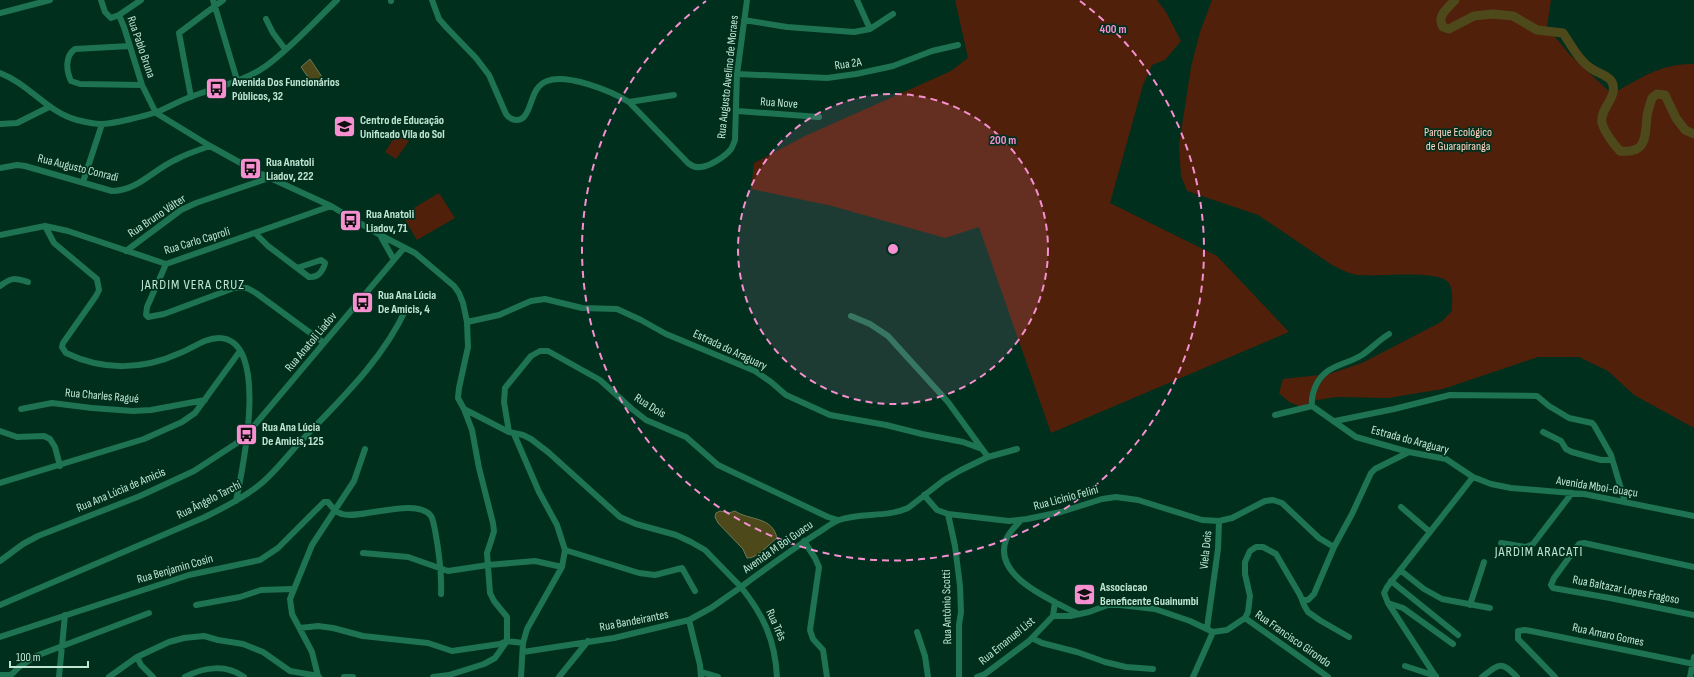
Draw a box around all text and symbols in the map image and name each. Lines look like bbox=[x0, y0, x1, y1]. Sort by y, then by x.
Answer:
street label: Rua Pablo Bruna bbox=[123, 14, 159, 80]
street label: Rua Augusto Avelino de Moraes bbox=[714, 15, 742, 139]
text: 400 m bbox=[1100, 22, 1126, 37]
street label: Rua 2A bbox=[833, 54, 863, 74]
place label: Avenida Dos Funcionários Públicos, 32 bbox=[231, 75, 340, 104]
bus stop icon: Avenida Dos Funcionários Públicos, 32 bbox=[204, 76, 230, 102]
street label: Rua Nove bbox=[760, 94, 798, 112]
place label: Centro de Educação Unificado Vila do Sol bbox=[360, 113, 445, 142]
school or university icon: Centro de Educação Unificado Vila do Sol bbox=[331, 114, 357, 140]
park label: Parque Ecológico de Guarapiranga bbox=[1424, 125, 1492, 154]
text: 200 m bbox=[990, 133, 1016, 148]
street label: Rua Augusto Conradi bbox=[36, 151, 120, 185]
place label: Rua Anatoli Liadov, 222 bbox=[266, 155, 314, 184]
bus stop icon: Rua Anatoli Liadov, 222 bbox=[237, 156, 263, 182]
street label: Rua Bruno Válter bbox=[125, 191, 189, 241]
place label: Rua Anatoli Liadov, 71 bbox=[366, 207, 414, 236]
bus stop icon: Rua Anatoli Liadov, 71 bbox=[338, 208, 364, 234]
street label: Rua Carlo Caproli bbox=[162, 224, 232, 258]
centre of rings bbox=[886, 242, 900, 256]
district label: JARDIM VERA CRUZ bbox=[140, 276, 245, 293]
place label: Rua Ana Lúcia De Amicis, 4 bbox=[378, 288, 436, 317]
bus stop icon: Rua Ana Lúcia De Amicis, 4 bbox=[349, 289, 375, 315]
street label: Rua Anatoli Liadov bbox=[282, 309, 340, 375]
street label: Estrada do Araguary bbox=[691, 326, 770, 374]
street label: Rua Charles Ragué bbox=[64, 385, 140, 407]
street label: Rua Dois bbox=[631, 390, 669, 422]
place label: Rua Ana Lúcia De Amicis, 125 bbox=[262, 420, 324, 449]
bus stop icon: Rua Ana Lúcia De Amicis, 125 bbox=[233, 421, 259, 447]
street label: Estrada do Araguary bbox=[1369, 422, 1451, 458]
street label: Rua Ana Lúcia de Amicis bbox=[74, 464, 168, 516]
street label: Avenida Mboi-Guaçu bbox=[1554, 473, 1639, 501]
street label: Rua Ângelo Tarchi bbox=[174, 477, 244, 523]
street label: Rua Licinio Felini bbox=[1032, 482, 1100, 514]
street label: Avenida M Boi Guacu bbox=[739, 517, 816, 577]
street label: Viela Dois bbox=[1197, 530, 1215, 570]
district label: JARDIM ARACATI bbox=[1494, 543, 1583, 560]
street label: Rua Benjamin Cosin bbox=[135, 551, 215, 587]
street label: Rua Antônio Scotti bbox=[939, 569, 955, 645]
street label: Rua Baltazar Lopes Fragoso bbox=[1571, 572, 1681, 608]
place label: Associacao Beneficente Guainumbi bbox=[1099, 580, 1198, 609]
school or university icon: Associacao Beneficente Guainumbi bbox=[1071, 581, 1097, 607]
street label: Rua Bandeirantes bbox=[598, 607, 670, 635]
street label: Rua Três bbox=[762, 607, 790, 643]
street label: Rua Francisco Girondo bbox=[1252, 607, 1334, 671]
street label: Rua Emanuel List bbox=[976, 614, 1038, 668]
street label: Rua Amaro Gomes bbox=[1571, 620, 1645, 650]
scale bar bbox=[10, 643, 88, 669]
text: 100 m bbox=[16, 650, 41, 665]

